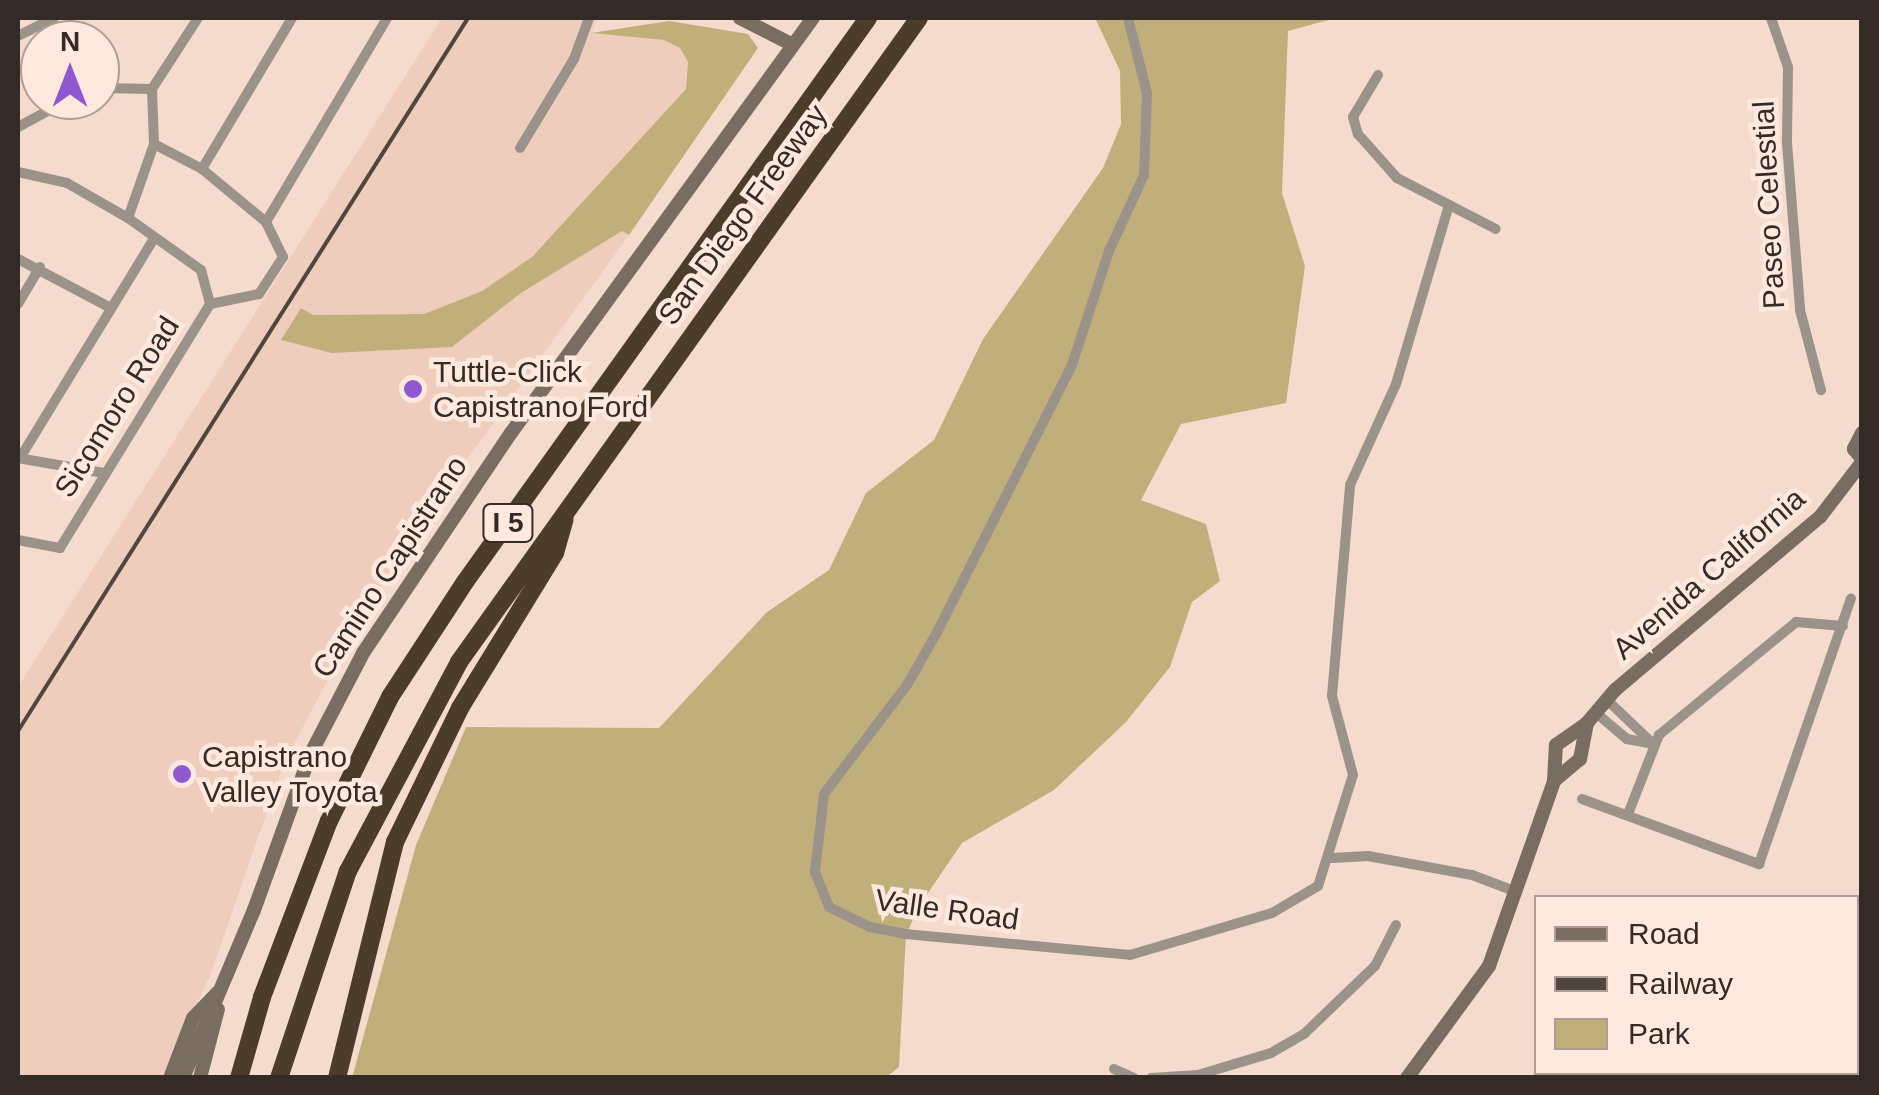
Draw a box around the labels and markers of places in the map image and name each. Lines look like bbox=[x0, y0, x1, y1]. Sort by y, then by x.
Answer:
place label: Tuttle-Click Capistrano Ford bbox=[433, 354, 648, 424]
marker: Tuttle-Click Capistrano Ford bbox=[402, 378, 424, 400]
place label: Capistrano Valley Toyota bbox=[202, 739, 378, 810]
marker: Capistrano Valley Toyota bbox=[171, 763, 193, 785]

